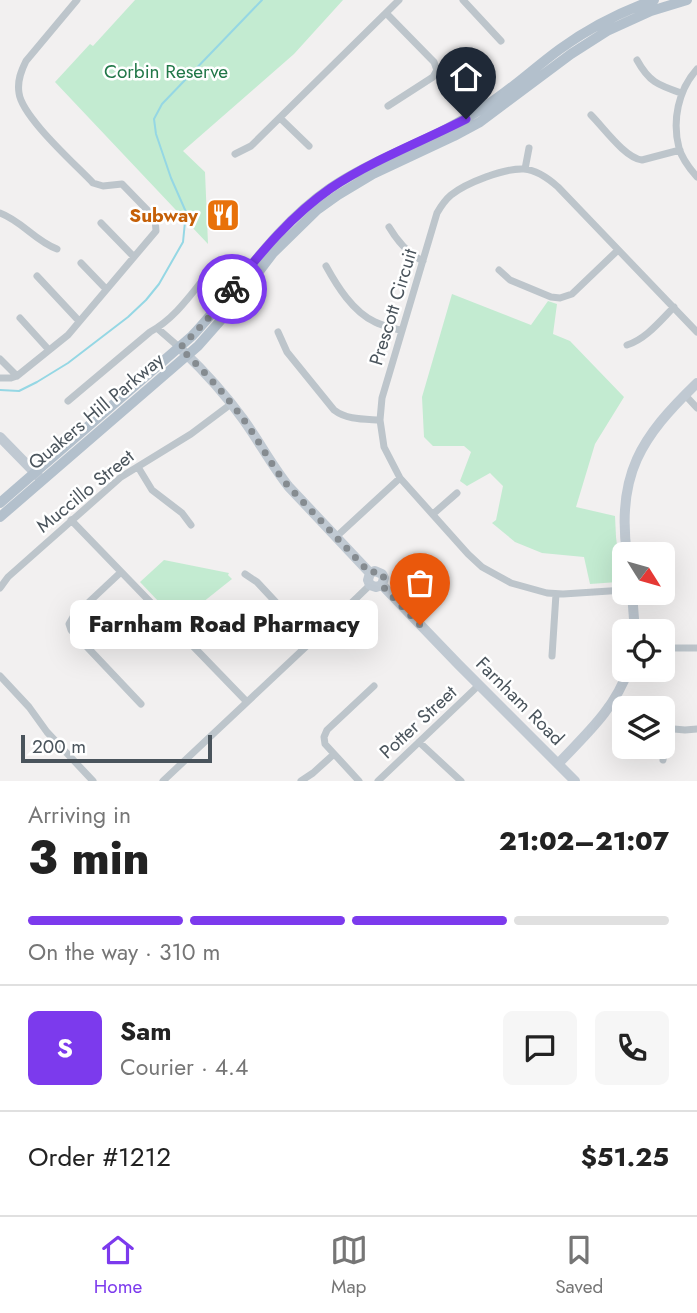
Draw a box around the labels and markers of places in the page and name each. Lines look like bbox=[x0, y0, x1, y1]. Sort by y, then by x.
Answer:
pin bbox=[436, 47, 496, 119]
restaurant icon: Subway bbox=[204, 196, 242, 234]
place label: Subway bbox=[129, 202, 199, 229]
pin bbox=[390, 553, 450, 625]
callout: Farnham Road Pharmacy bbox=[70, 600, 378, 650]

